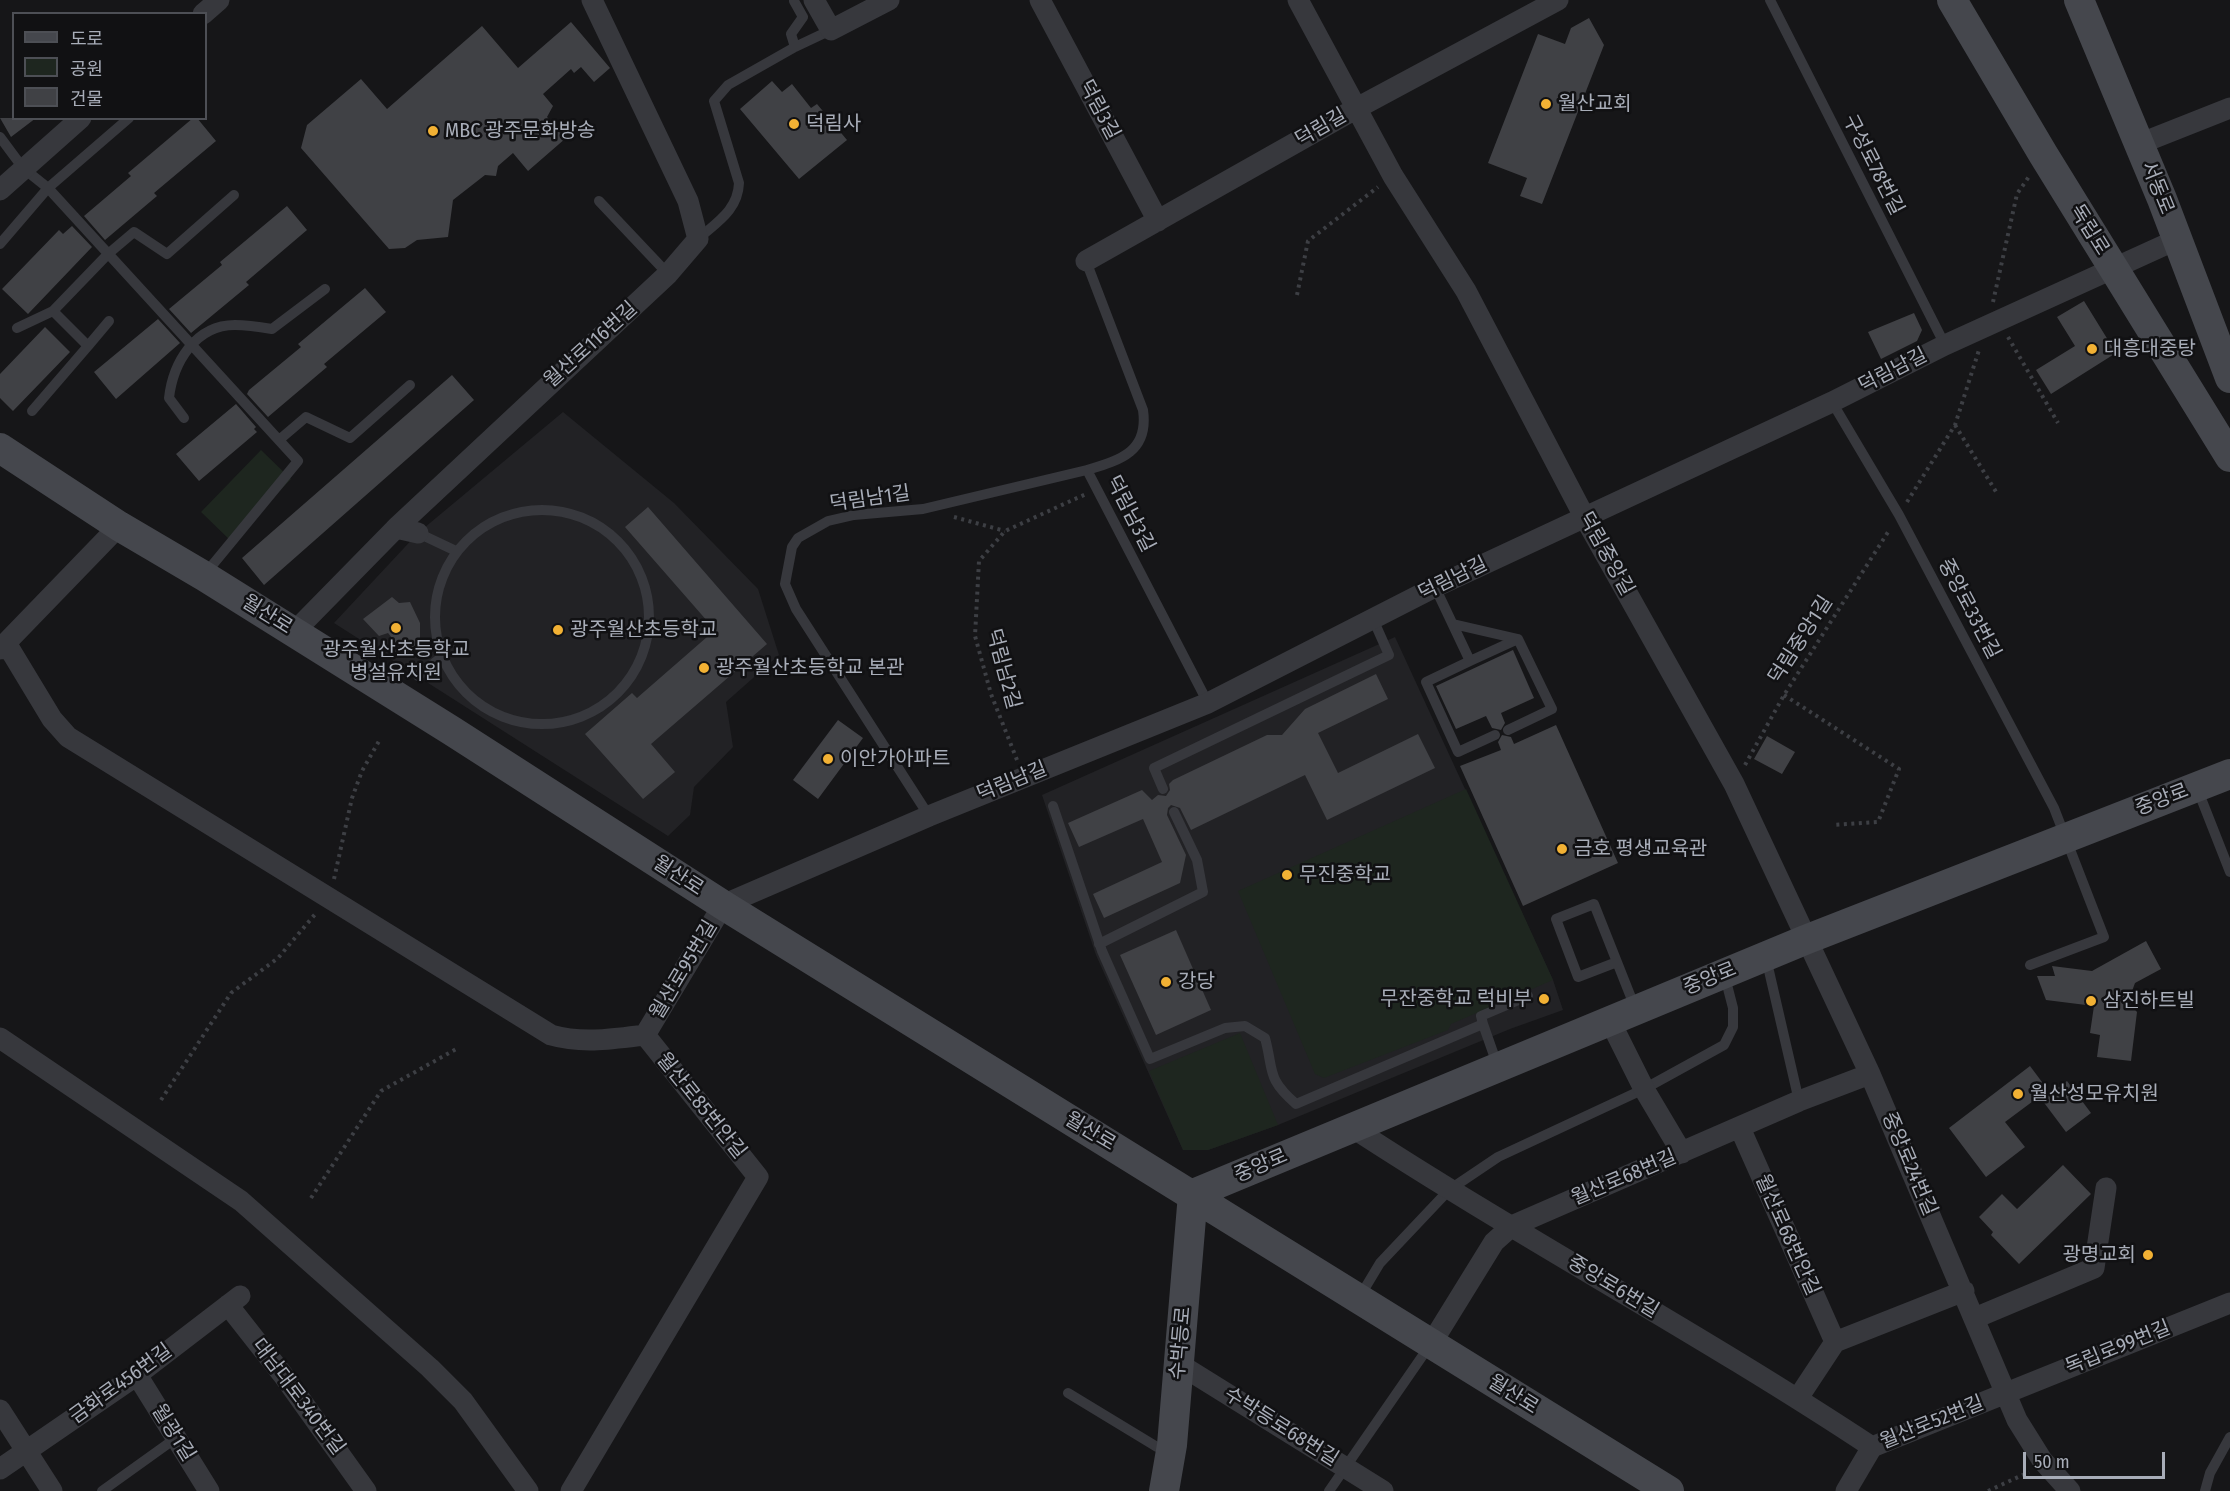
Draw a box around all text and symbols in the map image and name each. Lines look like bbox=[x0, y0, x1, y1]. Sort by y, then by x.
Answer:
legend bbox=[12, 12, 207, 120]
text: 도로 bbox=[70, 28, 103, 50]
text: 공원 bbox=[70, 58, 103, 80]
street label: 덕림3길 bbox=[1073, 76, 1125, 144]
text: 건물 bbox=[70, 88, 103, 110]
place label: 월산교회 bbox=[1558, 92, 1632, 116]
marker: 월산교회 bbox=[1539, 97, 1553, 111]
street label: 덕림길 bbox=[1291, 104, 1351, 152]
street label: 구성로78번길 bbox=[1837, 111, 1909, 219]
place label: 덕림사 bbox=[806, 112, 861, 136]
marker: 덕림사 bbox=[787, 117, 801, 131]
place label: MBC 광주문화방송 bbox=[445, 119, 595, 143]
marker: MBC 광주문화방송 bbox=[426, 124, 440, 138]
street label: 서동로 bbox=[2136, 158, 2178, 218]
street label: 독립로 bbox=[2064, 200, 2114, 260]
street label: 월산로116번길 bbox=[539, 297, 643, 393]
place label: 대흥대중탕 bbox=[2104, 337, 2196, 361]
marker: 대흥대중탕 bbox=[2085, 342, 2099, 356]
street label: 덕림남길 bbox=[1855, 344, 1931, 398]
street label: 덕림남3길 bbox=[1101, 472, 1159, 556]
street label: 덕림남1길 bbox=[828, 481, 912, 517]
street label: 덕림중앙길 bbox=[1573, 508, 1639, 600]
street label: 덕림남길 bbox=[1415, 552, 1491, 606]
street label: 중앙로33번길 bbox=[1933, 555, 2005, 663]
street label: 월산로 bbox=[237, 590, 297, 640]
street label: 덕림중앙1길 bbox=[1764, 592, 1838, 688]
place label: 광주월산초등학교 bbox=[570, 618, 717, 642]
marker: 광주월산초등학교 병설유치원 bbox=[389, 621, 403, 635]
marker: 광주월산초등학교 bbox=[551, 623, 565, 637]
street label: 덕림남2길 bbox=[981, 626, 1025, 712]
place label: 광주월산초등학교 병설유치원 bbox=[322, 638, 470, 685]
place label: 광주월산초등학교 본관 bbox=[716, 656, 905, 680]
marker: 광주월산초등학교 본관 bbox=[697, 661, 711, 675]
place label: 이안가아파트 bbox=[840, 747, 950, 771]
marker: 이안가아파트 bbox=[821, 752, 835, 766]
street label: 덕림남길 bbox=[973, 757, 1051, 807]
street label: 중앙로 bbox=[2132, 779, 2192, 821]
place label: 금호 평생교육관 bbox=[1574, 837, 1707, 861]
marker: 금호 평생교육관 bbox=[1555, 842, 1569, 856]
street label: 월산로 bbox=[648, 851, 708, 901]
place label: 무진중학교 bbox=[1299, 863, 1391, 887]
marker: 무진중학교 bbox=[1280, 868, 1294, 882]
street label: 월산로95번길 bbox=[645, 916, 723, 1024]
street label: 중앙로 bbox=[1680, 958, 1740, 1000]
place label: 강당 bbox=[1178, 970, 1215, 994]
marker: 강당 bbox=[1159, 975, 1173, 989]
place label: 무잔중학교 럭비부 bbox=[1380, 987, 1532, 1011]
place label: 삼진하트빌 bbox=[2103, 989, 2195, 1013]
marker: 무잔중학교 럭비부 bbox=[1537, 992, 1551, 1006]
marker: 삼진하트빌 bbox=[2084, 994, 2098, 1008]
street label: 월산로85번안길 bbox=[651, 1048, 751, 1164]
place label: 월산성모유치원 bbox=[2030, 1082, 2159, 1106]
marker: 월산성모유치원 bbox=[2011, 1087, 2025, 1101]
street label: 월산로 bbox=[1060, 1107, 1120, 1157]
street label: 중앙로24번길 bbox=[1876, 1109, 1942, 1219]
street label: 중앙로 bbox=[1231, 1144, 1291, 1188]
street label: 월산로68번길 bbox=[1568, 1145, 1680, 1211]
street label: 월산로68번안길 bbox=[1750, 1171, 1824, 1299]
place label: 광명교회 bbox=[2062, 1243, 2136, 1267]
marker: 광명교회 bbox=[2141, 1248, 2155, 1262]
street label: 중앙로6번길 bbox=[1563, 1250, 1663, 1324]
street label: 수박등로 bbox=[1166, 1305, 1196, 1381]
street label: 독립로99번길 bbox=[2062, 1316, 2174, 1380]
street label: 대남대로340번길 bbox=[246, 1334, 350, 1460]
street label: 금화로456번길 bbox=[65, 1339, 177, 1429]
street label: 월산로 bbox=[1483, 1370, 1543, 1420]
street label: 수박등로68번길 bbox=[1219, 1382, 1343, 1472]
street label: 월산로52번길 bbox=[1877, 1391, 1987, 1455]
street label: 월광1길 bbox=[146, 1400, 200, 1466]
scale bar bbox=[2026, 1440, 2168, 1478]
text: 50 m bbox=[2034, 1451, 2070, 1473]

